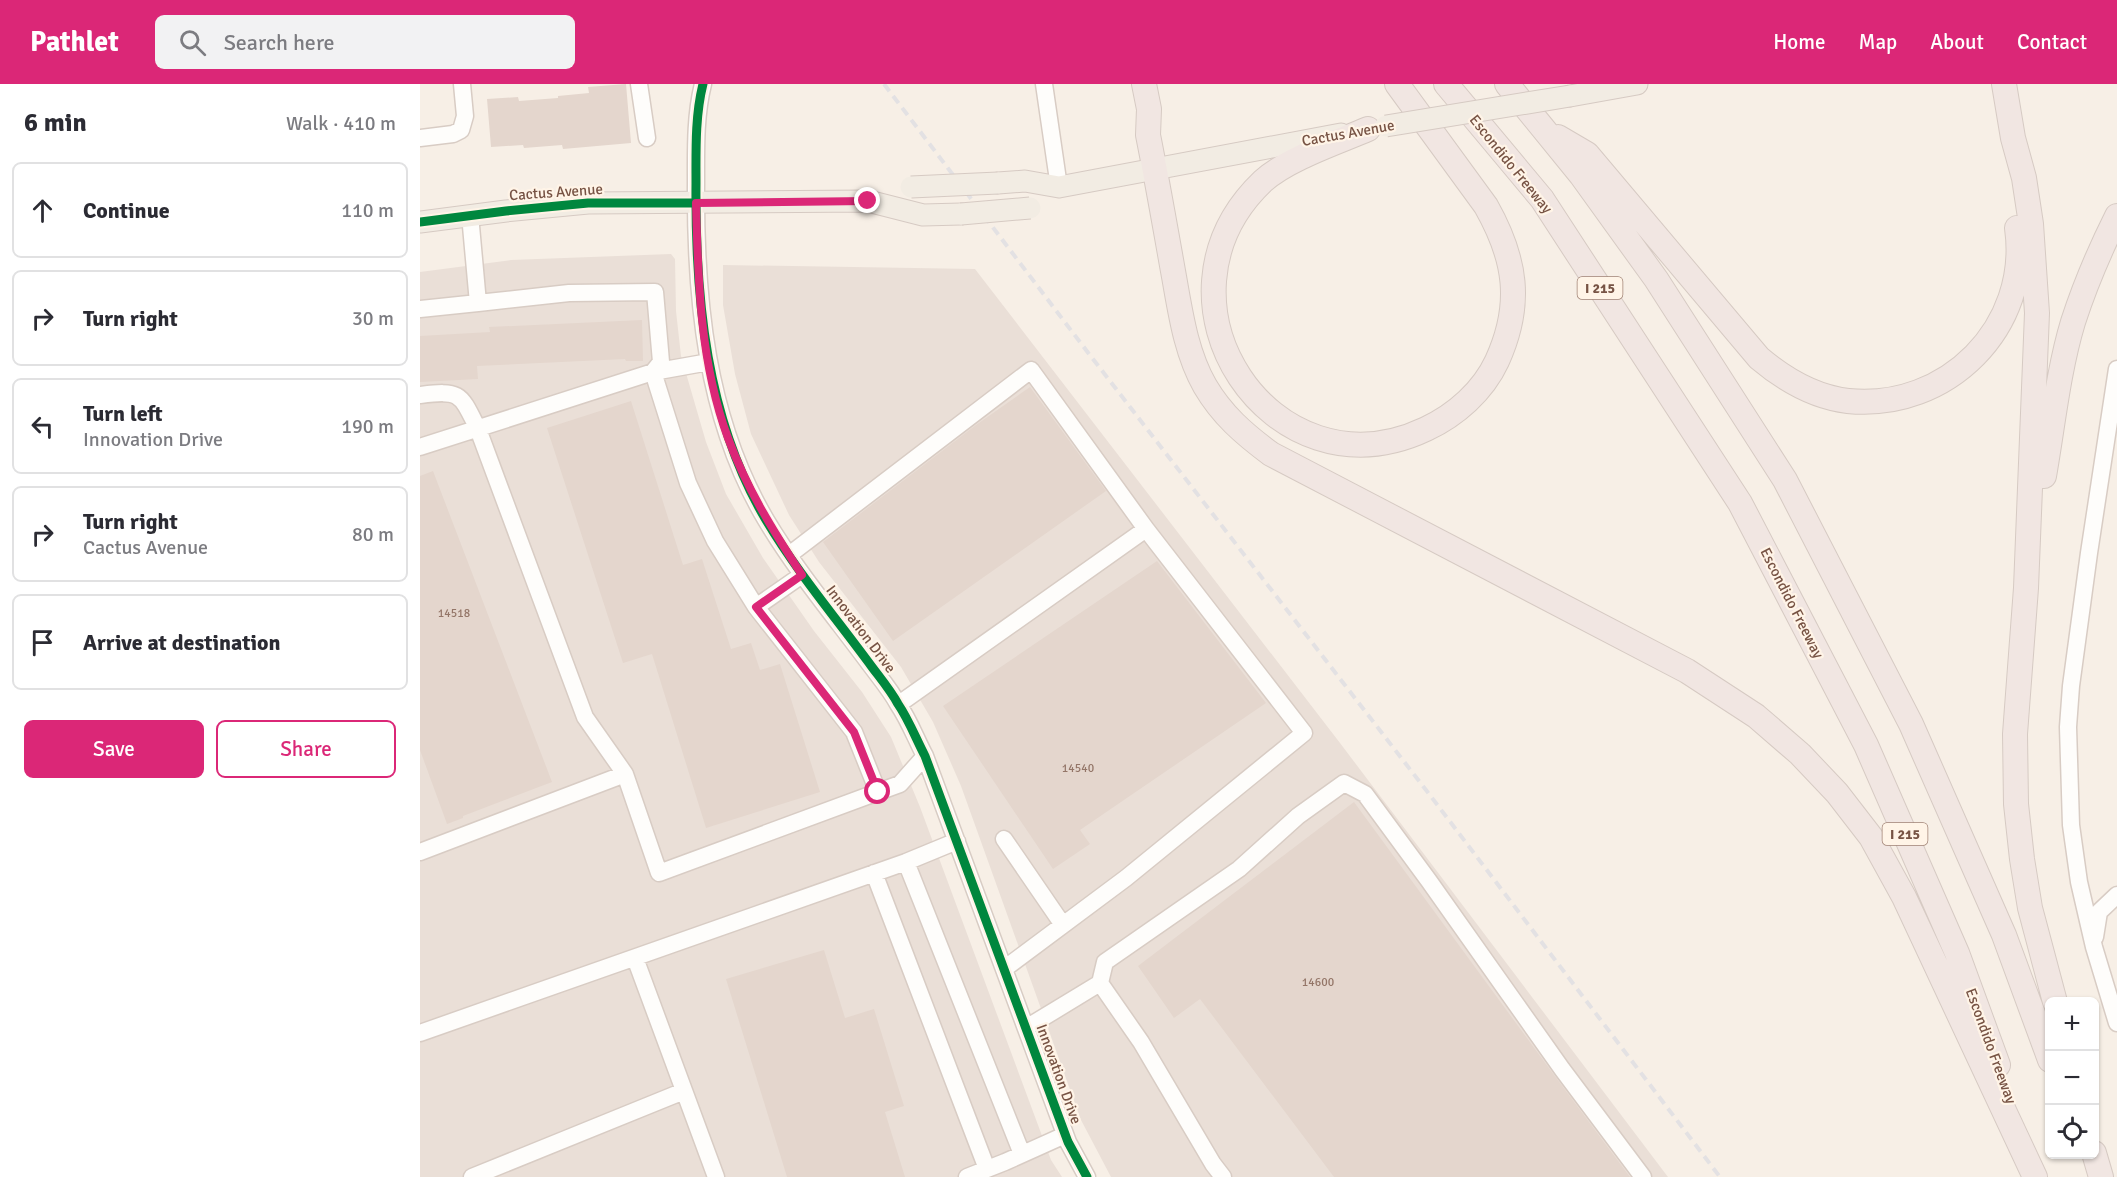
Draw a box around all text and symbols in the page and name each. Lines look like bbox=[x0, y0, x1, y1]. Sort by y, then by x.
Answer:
search box bbox=[155, 15, 575, 69]
text: Pathlet bbox=[30, 25, 119, 59]
icon: search bbox=[176, 26, 209, 59]
text: Search here bbox=[224, 29, 335, 56]
text: Home bbox=[1773, 29, 1826, 55]
text: Map bbox=[1859, 29, 1897, 55]
text: About bbox=[1930, 29, 1984, 55]
text: Contact bbox=[2017, 29, 2087, 55]
text: 6 min bbox=[24, 107, 87, 139]
text: Walk · 410 m bbox=[286, 111, 396, 136]
street label: Escondido Freeway bbox=[1466, 111, 1556, 217]
street label: Cactus Avenue bbox=[1300, 116, 1396, 150]
street label: Cactus Avenue bbox=[509, 180, 603, 204]
route end bbox=[854, 187, 880, 213]
icon: ahead bbox=[26, 194, 59, 227]
text: Continue bbox=[83, 197, 170, 224]
text: 110 m bbox=[341, 198, 394, 223]
road number: I 215 bbox=[1578, 277, 1622, 299]
icon: right bbox=[26, 302, 59, 335]
text: Turn right bbox=[83, 305, 178, 332]
text: 30 m bbox=[352, 306, 394, 331]
text: Turn left bbox=[83, 400, 163, 427]
icon: left bbox=[26, 410, 59, 443]
text: 190 m bbox=[341, 414, 394, 439]
text: Innovation Drive bbox=[83, 427, 223, 452]
text: Turn right bbox=[83, 508, 178, 535]
icon: right bbox=[26, 518, 59, 551]
text: 80 m bbox=[352, 522, 394, 547]
text: Cactus Avenue bbox=[83, 535, 208, 560]
street label: Escondido Freeway bbox=[1756, 545, 1828, 661]
street label: Innovation Drive bbox=[822, 582, 900, 676]
house number: 14518 bbox=[438, 606, 470, 621]
icon: arrive bbox=[26, 626, 59, 659]
text: Arrive at destination bbox=[83, 629, 280, 656]
button: Save bbox=[24, 720, 204, 778]
button: Share bbox=[216, 720, 396, 778]
house number: 14540 bbox=[1062, 761, 1094, 776]
route start bbox=[864, 778, 890, 804]
road number: I 215 bbox=[1882, 823, 1928, 845]
house number: 14600 bbox=[1302, 975, 1334, 990]
street label: Escondido Freeway bbox=[1962, 986, 2020, 1106]
map controls bbox=[2045, 997, 2099, 1159]
button: + bbox=[2045, 997, 2099, 1051]
street label: Innovation Drive bbox=[1033, 1022, 1085, 1126]
button: − bbox=[2045, 1051, 2099, 1105]
button: locate bbox=[2045, 1105, 2099, 1159]

